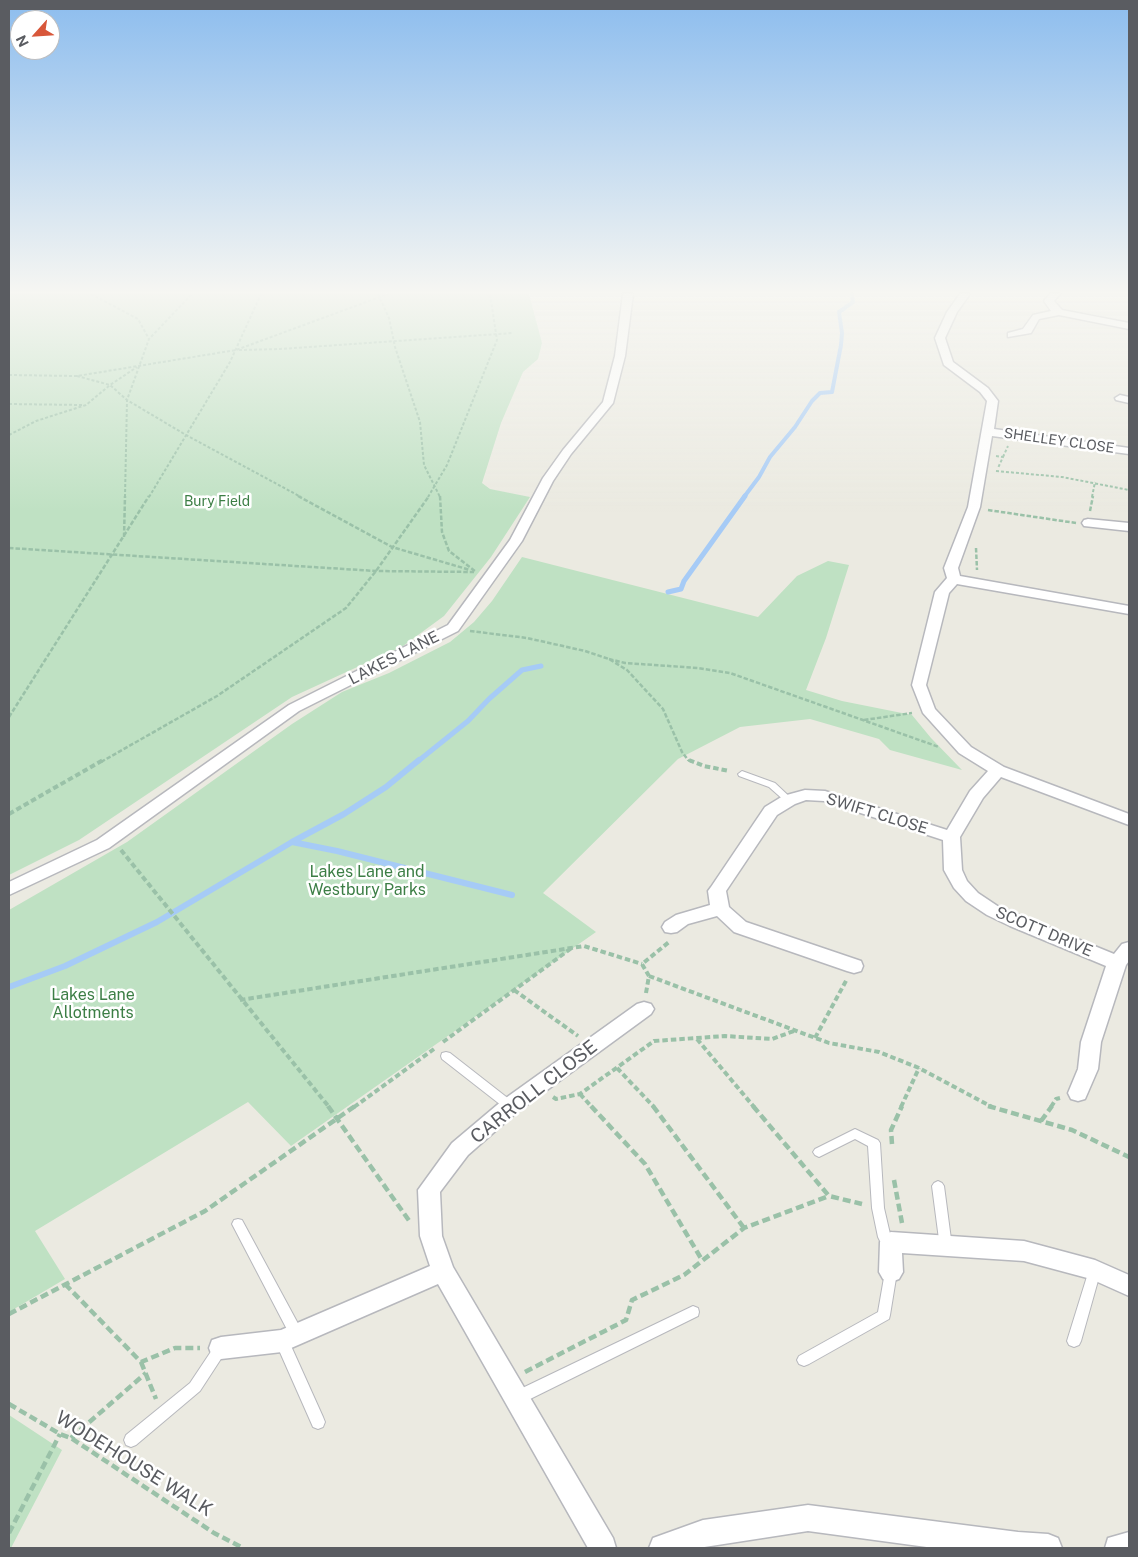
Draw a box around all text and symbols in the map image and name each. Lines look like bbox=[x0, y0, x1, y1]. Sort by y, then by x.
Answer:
north arrow bbox=[10, 10, 60, 60]
text: N bbox=[13, 33, 32, 50]
street label: SHELLEY CLOSE bbox=[1003, 425, 1115, 457]
park label: Bury Field bbox=[184, 494, 250, 510]
street label: LAKES LANE bbox=[345, 627, 443, 689]
street label: SWIFT CLOSE bbox=[824, 789, 930, 839]
park label: Lakes Lane and Westbury Parks bbox=[308, 862, 426, 900]
street label: SCOTT DRIVE bbox=[992, 903, 1096, 961]
park label: Lakes Lane Allotments bbox=[51, 985, 135, 1023]
street label: CARROLL CLOSE bbox=[466, 1036, 602, 1148]
street label: WODEHOUSE WALK bbox=[51, 1406, 217, 1522]

